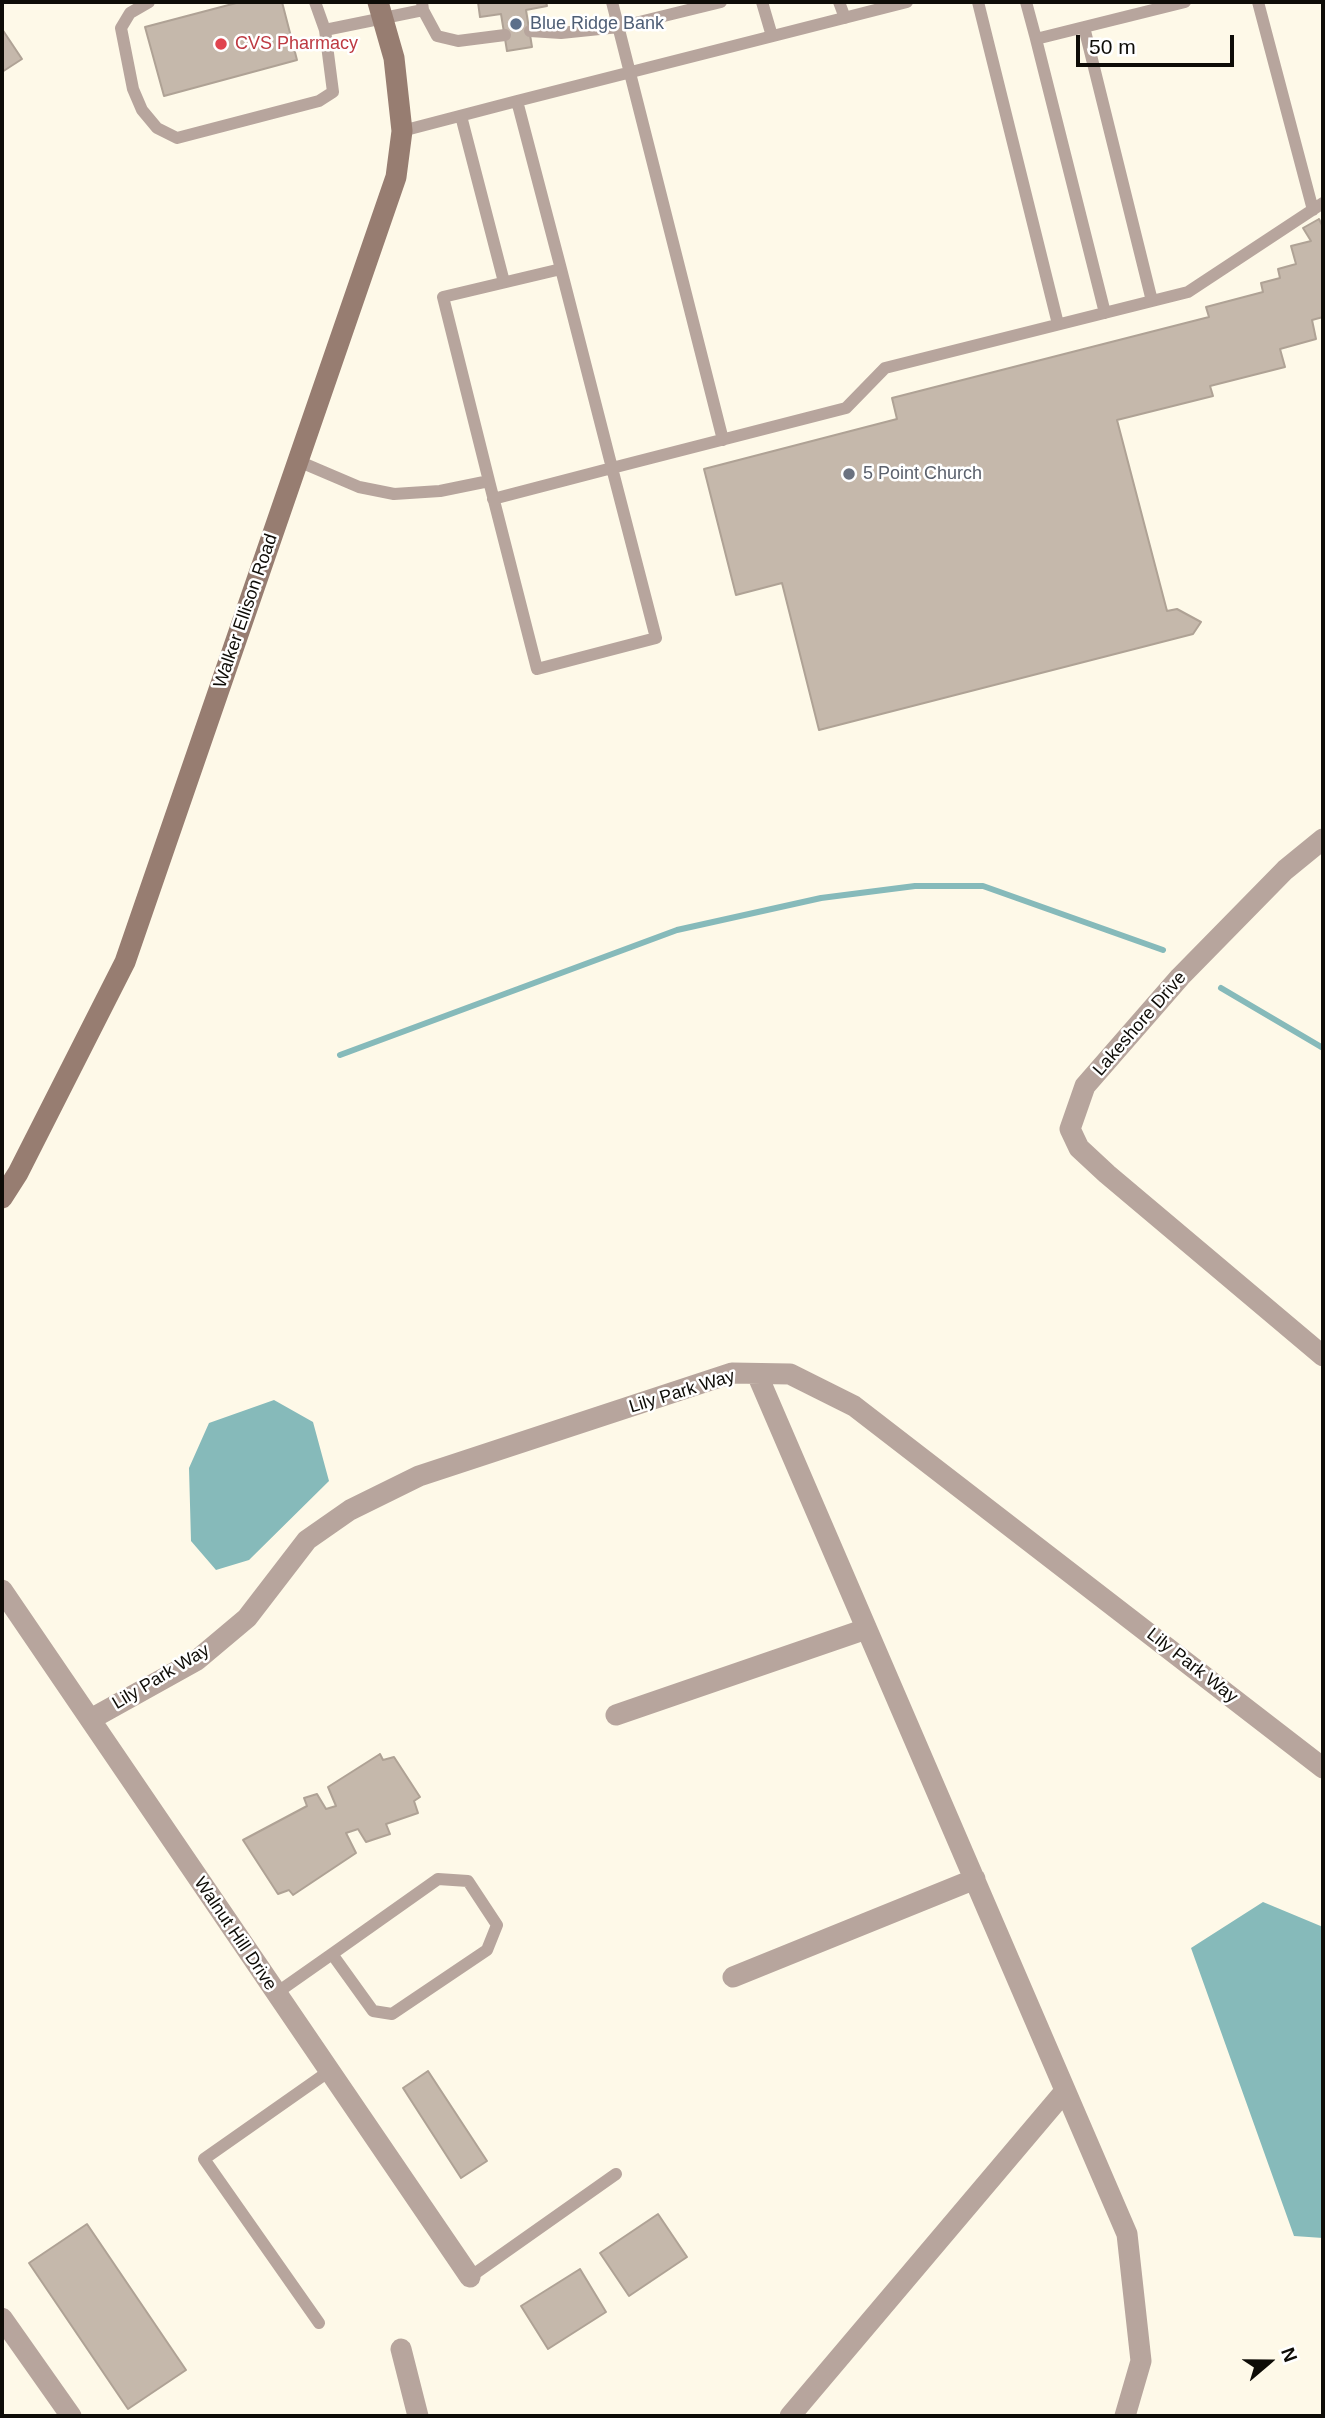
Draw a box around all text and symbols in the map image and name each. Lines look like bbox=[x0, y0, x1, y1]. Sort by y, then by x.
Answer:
place label: Blue Ridge Bank bbox=[530, 13, 664, 35]
marker: Blue Ridge Bank bbox=[508, 16, 524, 32]
scale bar bbox=[1080, 21, 1238, 65]
place label: CVS Pharmacy bbox=[235, 33, 358, 55]
text: 50 m bbox=[1089, 35, 1136, 58]
marker: CVS Pharmacy bbox=[213, 36, 229, 52]
place label: 5 Point Church bbox=[863, 463, 982, 485]
marker: 5 Point Church bbox=[841, 466, 857, 482]
street label: Walker Ellison Road bbox=[210, 531, 282, 691]
street label: Lakeshore Drive bbox=[1089, 967, 1191, 1081]
street label: Lily Park Way bbox=[627, 1366, 737, 1418]
street label: Lily Park Way bbox=[1142, 1624, 1242, 1708]
street label: Lily Park Way bbox=[109, 1640, 213, 1714]
street label: Walnut Hill Drive bbox=[189, 1873, 281, 1995]
north arrow bbox=[1234, 2327, 1304, 2397]
text: N bbox=[1277, 2345, 1301, 2365]

